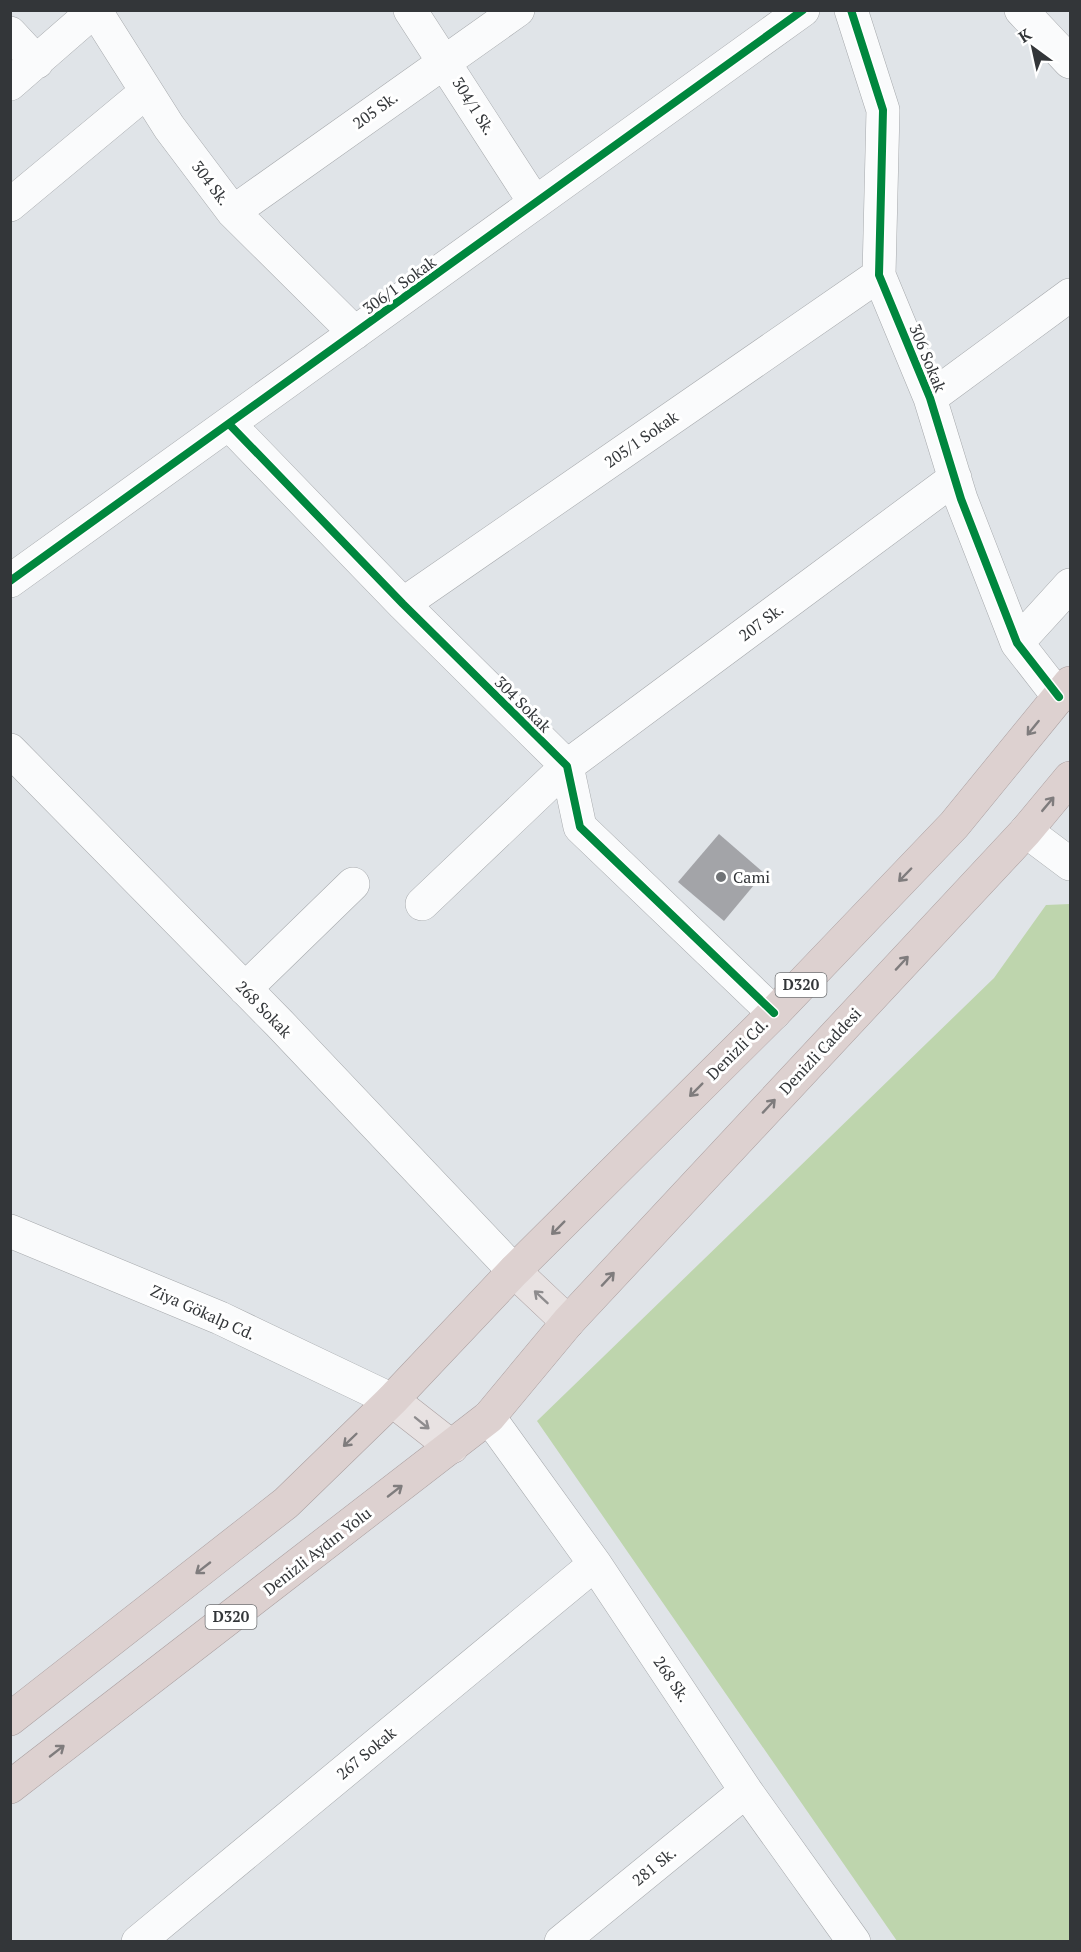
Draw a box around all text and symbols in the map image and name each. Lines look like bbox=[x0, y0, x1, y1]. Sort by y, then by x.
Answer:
north arrow bbox=[1003, 18, 1063, 78]
text: K bbox=[1014, 23, 1036, 48]
street label: 304/1 Sk. bbox=[447, 73, 501, 139]
street label: 205 Sk. bbox=[348, 86, 402, 134]
street label: 304 Sk. bbox=[187, 156, 235, 210]
street label: 306/1 Sokak bbox=[358, 251, 441, 319]
street label: 306 Sokak bbox=[904, 321, 952, 396]
street label: 205/1 Sokak bbox=[600, 405, 683, 473]
street label: 207 Sk. bbox=[734, 598, 788, 646]
street label: 304 Sokak bbox=[490, 671, 557, 738]
one-way arrow bbox=[1026, 720, 1040, 735]
one-way arrow bbox=[1042, 796, 1055, 812]
place label: Cami bbox=[733, 866, 770, 888]
one-way arrow bbox=[898, 868, 912, 883]
marker: Cami bbox=[714, 870, 728, 884]
one-way arrow bbox=[895, 956, 909, 971]
road number: D320 bbox=[776, 973, 826, 997]
street label: 268 Sokak bbox=[231, 976, 297, 1043]
street label: Denizli Caddesi bbox=[774, 1003, 866, 1099]
street label: Denizli Cd. bbox=[701, 1013, 773, 1085]
one-way arrow bbox=[689, 1083, 704, 1098]
one-way arrow bbox=[762, 1099, 776, 1114]
one-way arrow bbox=[550, 1220, 565, 1235]
one-way arrow bbox=[601, 1272, 615, 1287]
street label: Ziya Gökalp Cd. bbox=[147, 1279, 259, 1345]
one-way arrow bbox=[533, 1290, 548, 1304]
one-way arrow bbox=[414, 1417, 430, 1430]
one-way arrow bbox=[343, 1433, 358, 1448]
one-way arrow bbox=[386, 1485, 402, 1498]
street label: Denizli Aydın Yolu bbox=[258, 1502, 376, 1600]
one-way arrow bbox=[195, 1562, 211, 1575]
road number: D320 bbox=[206, 1605, 256, 1629]
street label: 268 Sk. bbox=[649, 1652, 695, 1706]
street label: 267 Sokak bbox=[332, 1721, 401, 1784]
one-way arrow bbox=[49, 1745, 65, 1758]
street label: 281 Sk. bbox=[627, 1841, 681, 1891]

